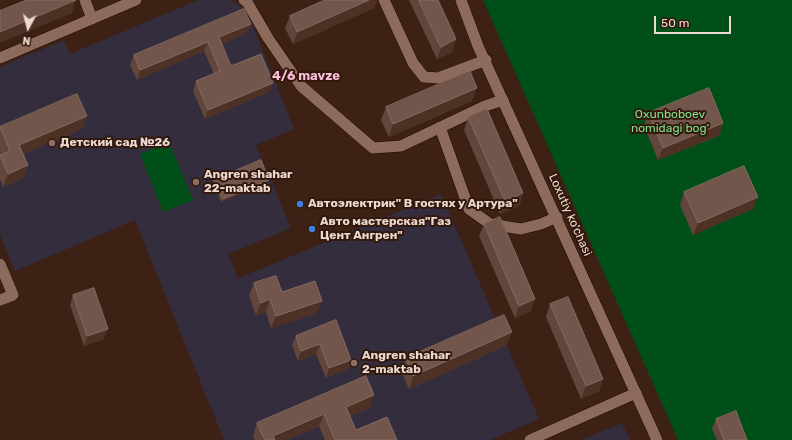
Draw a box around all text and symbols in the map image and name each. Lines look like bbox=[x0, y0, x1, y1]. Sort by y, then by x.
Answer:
north arrow bbox=[8, 8, 48, 48]
scale bar bbox=[656, 8, 733, 34]
text: 50 m bbox=[661, 16, 689, 30]
text: N bbox=[22, 33, 31, 47]
district label: 4/6 mavze bbox=[272, 68, 340, 84]
park label: Oxunboboev nomidagi bog' bbox=[631, 108, 709, 136]
place label: Детский сад №26 bbox=[60, 136, 170, 150]
marker: Детский сад №26 bbox=[47, 138, 57, 148]
place label: Angren shahar 22-maktab bbox=[204, 168, 293, 196]
street label: Loxutiy ko'chasi bbox=[545, 172, 595, 258]
marker: Angren shahar 22-maktab bbox=[191, 177, 201, 187]
place label: Автоэлектрик" В гостях у Артура" bbox=[308, 197, 518, 211]
marker: Автоэлектрик" В гостях у Артура" bbox=[295, 199, 305, 209]
place label: Авто мастерская"Газ Цент Ангрен" bbox=[320, 215, 451, 243]
marker: Авто мастерская"Газ Цент Ангрен" bbox=[307, 224, 317, 234]
place label: Angren shahar 2-maktab bbox=[362, 349, 451, 377]
marker: Angren shahar 2-maktab bbox=[349, 358, 359, 368]

